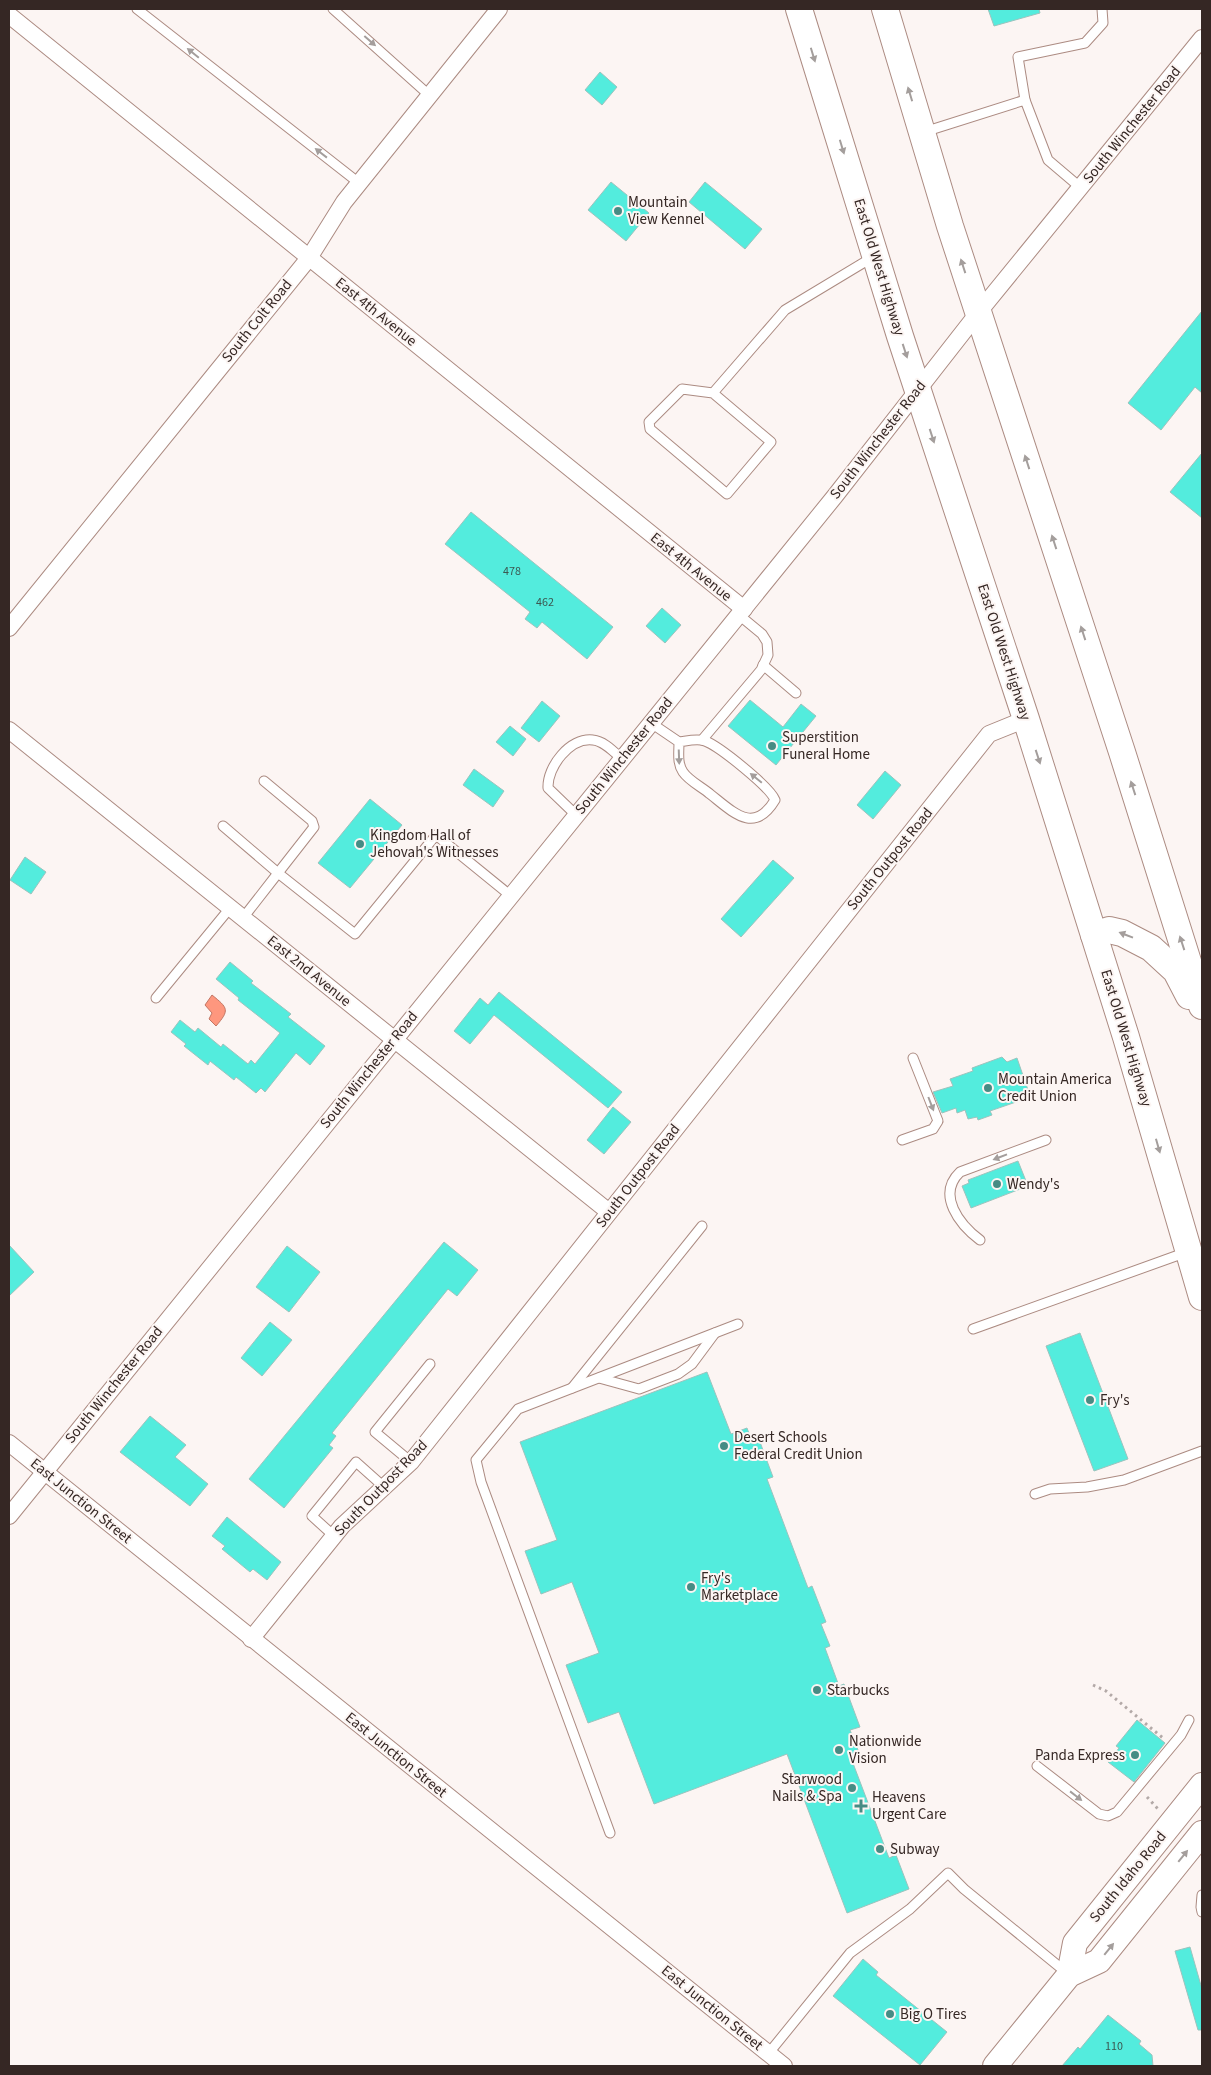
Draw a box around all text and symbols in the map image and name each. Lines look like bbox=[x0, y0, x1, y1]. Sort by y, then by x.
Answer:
one-way arrow bbox=[364, 35, 377, 46]
one-way arrow bbox=[187, 48, 200, 59]
one-way arrow bbox=[810, 48, 818, 63]
street label: South Winchester Road bbox=[1078, 62, 1186, 188]
one-way arrow bbox=[906, 87, 914, 102]
one-way arrow bbox=[838, 139, 846, 154]
one-way arrow bbox=[315, 148, 328, 159]
place label: Mountain View Kennel bbox=[628, 192, 705, 230]
street label: East Old West Highway bbox=[848, 196, 910, 338]
marker: Mountain View Kennel bbox=[612, 205, 624, 217]
one-way arrow bbox=[959, 259, 966, 274]
street label: East 4th Avenue bbox=[331, 273, 421, 351]
street label: South Colt Road bbox=[217, 275, 297, 367]
one-way arrow bbox=[901, 343, 909, 358]
street label: South Winchester Road bbox=[825, 376, 931, 504]
one-way arrow bbox=[929, 429, 937, 444]
one-way arrow bbox=[1022, 454, 1030, 469]
street label: East 4th Avenue bbox=[646, 528, 736, 606]
one-way arrow bbox=[1049, 535, 1057, 550]
house number: 478 bbox=[503, 563, 521, 580]
street label: East Old West Highway bbox=[972, 581, 1036, 723]
house number: 462 bbox=[536, 594, 554, 611]
one-way arrow bbox=[1079, 626, 1087, 641]
street label: South Winchester Road bbox=[570, 693, 678, 819]
place label: Superstition Funeral Home bbox=[782, 727, 870, 765]
marker: Superstition Funeral Home bbox=[766, 740, 778, 752]
one-way arrow bbox=[1035, 749, 1043, 764]
one-way arrow bbox=[676, 750, 684, 766]
one-way arrow bbox=[750, 773, 763, 784]
one-way arrow bbox=[1129, 780, 1137, 795]
street label: South Outpost Road bbox=[842, 803, 938, 915]
place label: Kingdom Hall of Jehovah's Witnesses bbox=[370, 825, 499, 863]
marker: Kingdom Hall of Jehovah's Witnesses bbox=[354, 838, 366, 850]
street label: East 2nd Avenue bbox=[262, 931, 356, 1011]
one-way arrow bbox=[1118, 931, 1133, 938]
one-way arrow bbox=[1178, 935, 1186, 950]
street label: East Old West Highway bbox=[1095, 967, 1157, 1109]
street label: South Winchester Road bbox=[315, 1007, 423, 1133]
place label: Mountain America Credit Union bbox=[998, 1069, 1112, 1107]
marker: Mountain America Credit Union bbox=[982, 1082, 994, 1094]
one-way arrow bbox=[927, 1097, 935, 1112]
street label: South Outpost Road bbox=[591, 1120, 685, 1232]
one-way arrow bbox=[1155, 1139, 1163, 1154]
one-way arrow bbox=[992, 1153, 1007, 1161]
place label: Wendy's bbox=[1007, 1174, 1060, 1195]
marker: Wendy's bbox=[991, 1178, 1003, 1190]
street label: South Winchester Road bbox=[60, 1322, 168, 1448]
place label: Fry's bbox=[1100, 1390, 1129, 1411]
marker: Fry's bbox=[1084, 1394, 1096, 1406]
place label: Desert Schools Federal Credit Union bbox=[734, 1427, 863, 1465]
street label: South Outpost Road bbox=[330, 1435, 432, 1541]
marker: Desert Schools Federal Credit Union bbox=[718, 1440, 730, 1452]
street label: East Junction Street bbox=[26, 1453, 136, 1549]
place label: Fry's Marketplace bbox=[701, 1568, 778, 1606]
marker: Fry's Marketplace bbox=[685, 1581, 697, 1593]
place label: Starbucks bbox=[827, 1680, 889, 1701]
marker: Starbucks bbox=[811, 1684, 823, 1696]
street label: East Junction Street bbox=[341, 1707, 451, 1803]
place label: Nationwide Vision bbox=[849, 1731, 921, 1769]
marker: Nationwide Vision bbox=[833, 1744, 845, 1756]
place label: Panda Express bbox=[1035, 1745, 1125, 1766]
marker: Panda Express bbox=[1129, 1749, 1141, 1761]
place label: Starwood Nails & Spa bbox=[772, 1769, 842, 1807]
marker: Starwood Nails & Spa bbox=[846, 1782, 858, 1794]
place label: Heavens Urgent Care bbox=[872, 1787, 946, 1825]
one-way arrow bbox=[1069, 1790, 1082, 1801]
marker: Heavens Urgent Care bbox=[854, 1799, 868, 1813]
street label: South Idaho Road bbox=[1085, 1827, 1171, 1927]
place label: Subway bbox=[890, 1839, 940, 1860]
marker: Subway bbox=[874, 1843, 886, 1855]
one-way arrow bbox=[1178, 1850, 1189, 1863]
one-way arrow bbox=[1103, 1943, 1114, 1956]
street label: East Junction Street bbox=[657, 1960, 767, 2056]
place label: Big O Tires bbox=[900, 2004, 967, 2025]
marker: Big O Tires bbox=[884, 2008, 896, 2020]
house number: 110 bbox=[1105, 2038, 1123, 2055]

